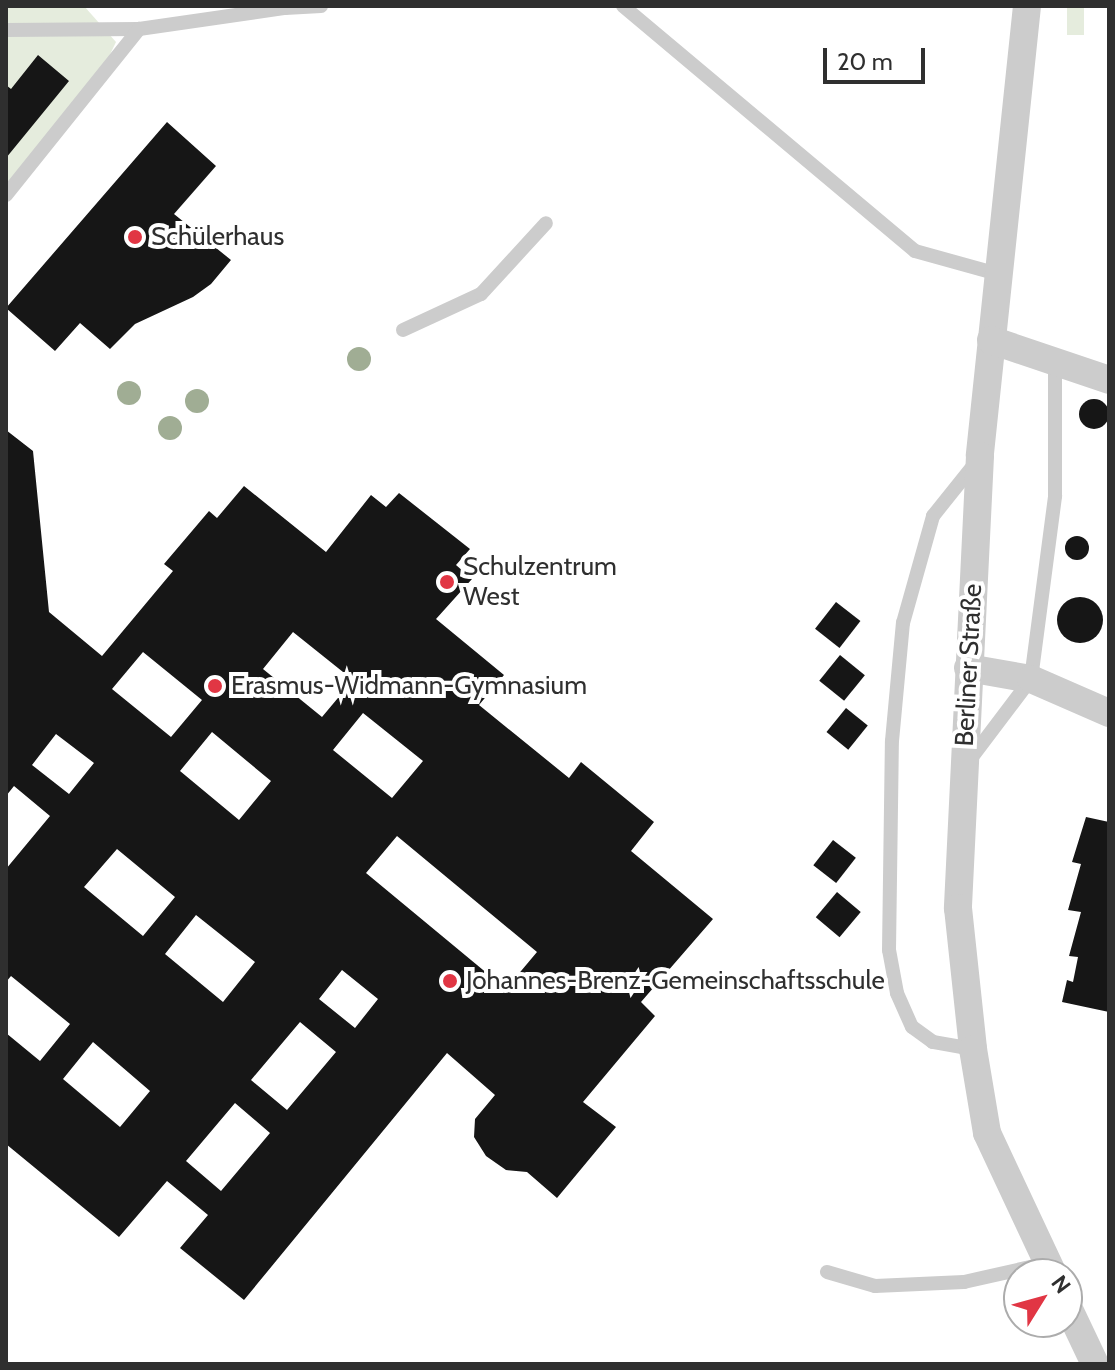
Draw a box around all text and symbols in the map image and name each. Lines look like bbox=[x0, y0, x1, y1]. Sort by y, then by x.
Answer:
scale bar bbox=[827, 32, 929, 82]
text: 20 m bbox=[837, 47, 893, 76]
place label: Schülerhaus bbox=[151, 221, 284, 253]
marker: Schülerhaus bbox=[126, 228, 144, 246]
place label: Schulzentrum West bbox=[463, 551, 617, 612]
marker: Schulzentrum West bbox=[438, 573, 456, 591]
street label: Berliner Straße bbox=[949, 583, 989, 747]
place label: Erasmus-Widmann-Gymnasium bbox=[231, 670, 587, 702]
marker: Erasmus-Widmann-Gymnasium bbox=[206, 677, 224, 695]
place label: Johannes-Brenz-Gemeinschaftsschule bbox=[466, 965, 885, 997]
marker: Johannes-Brenz-Gemeinschaftsschule bbox=[441, 972, 459, 990]
north arrow bbox=[1003, 1258, 1083, 1338]
text: N bbox=[1046, 1270, 1076, 1299]

